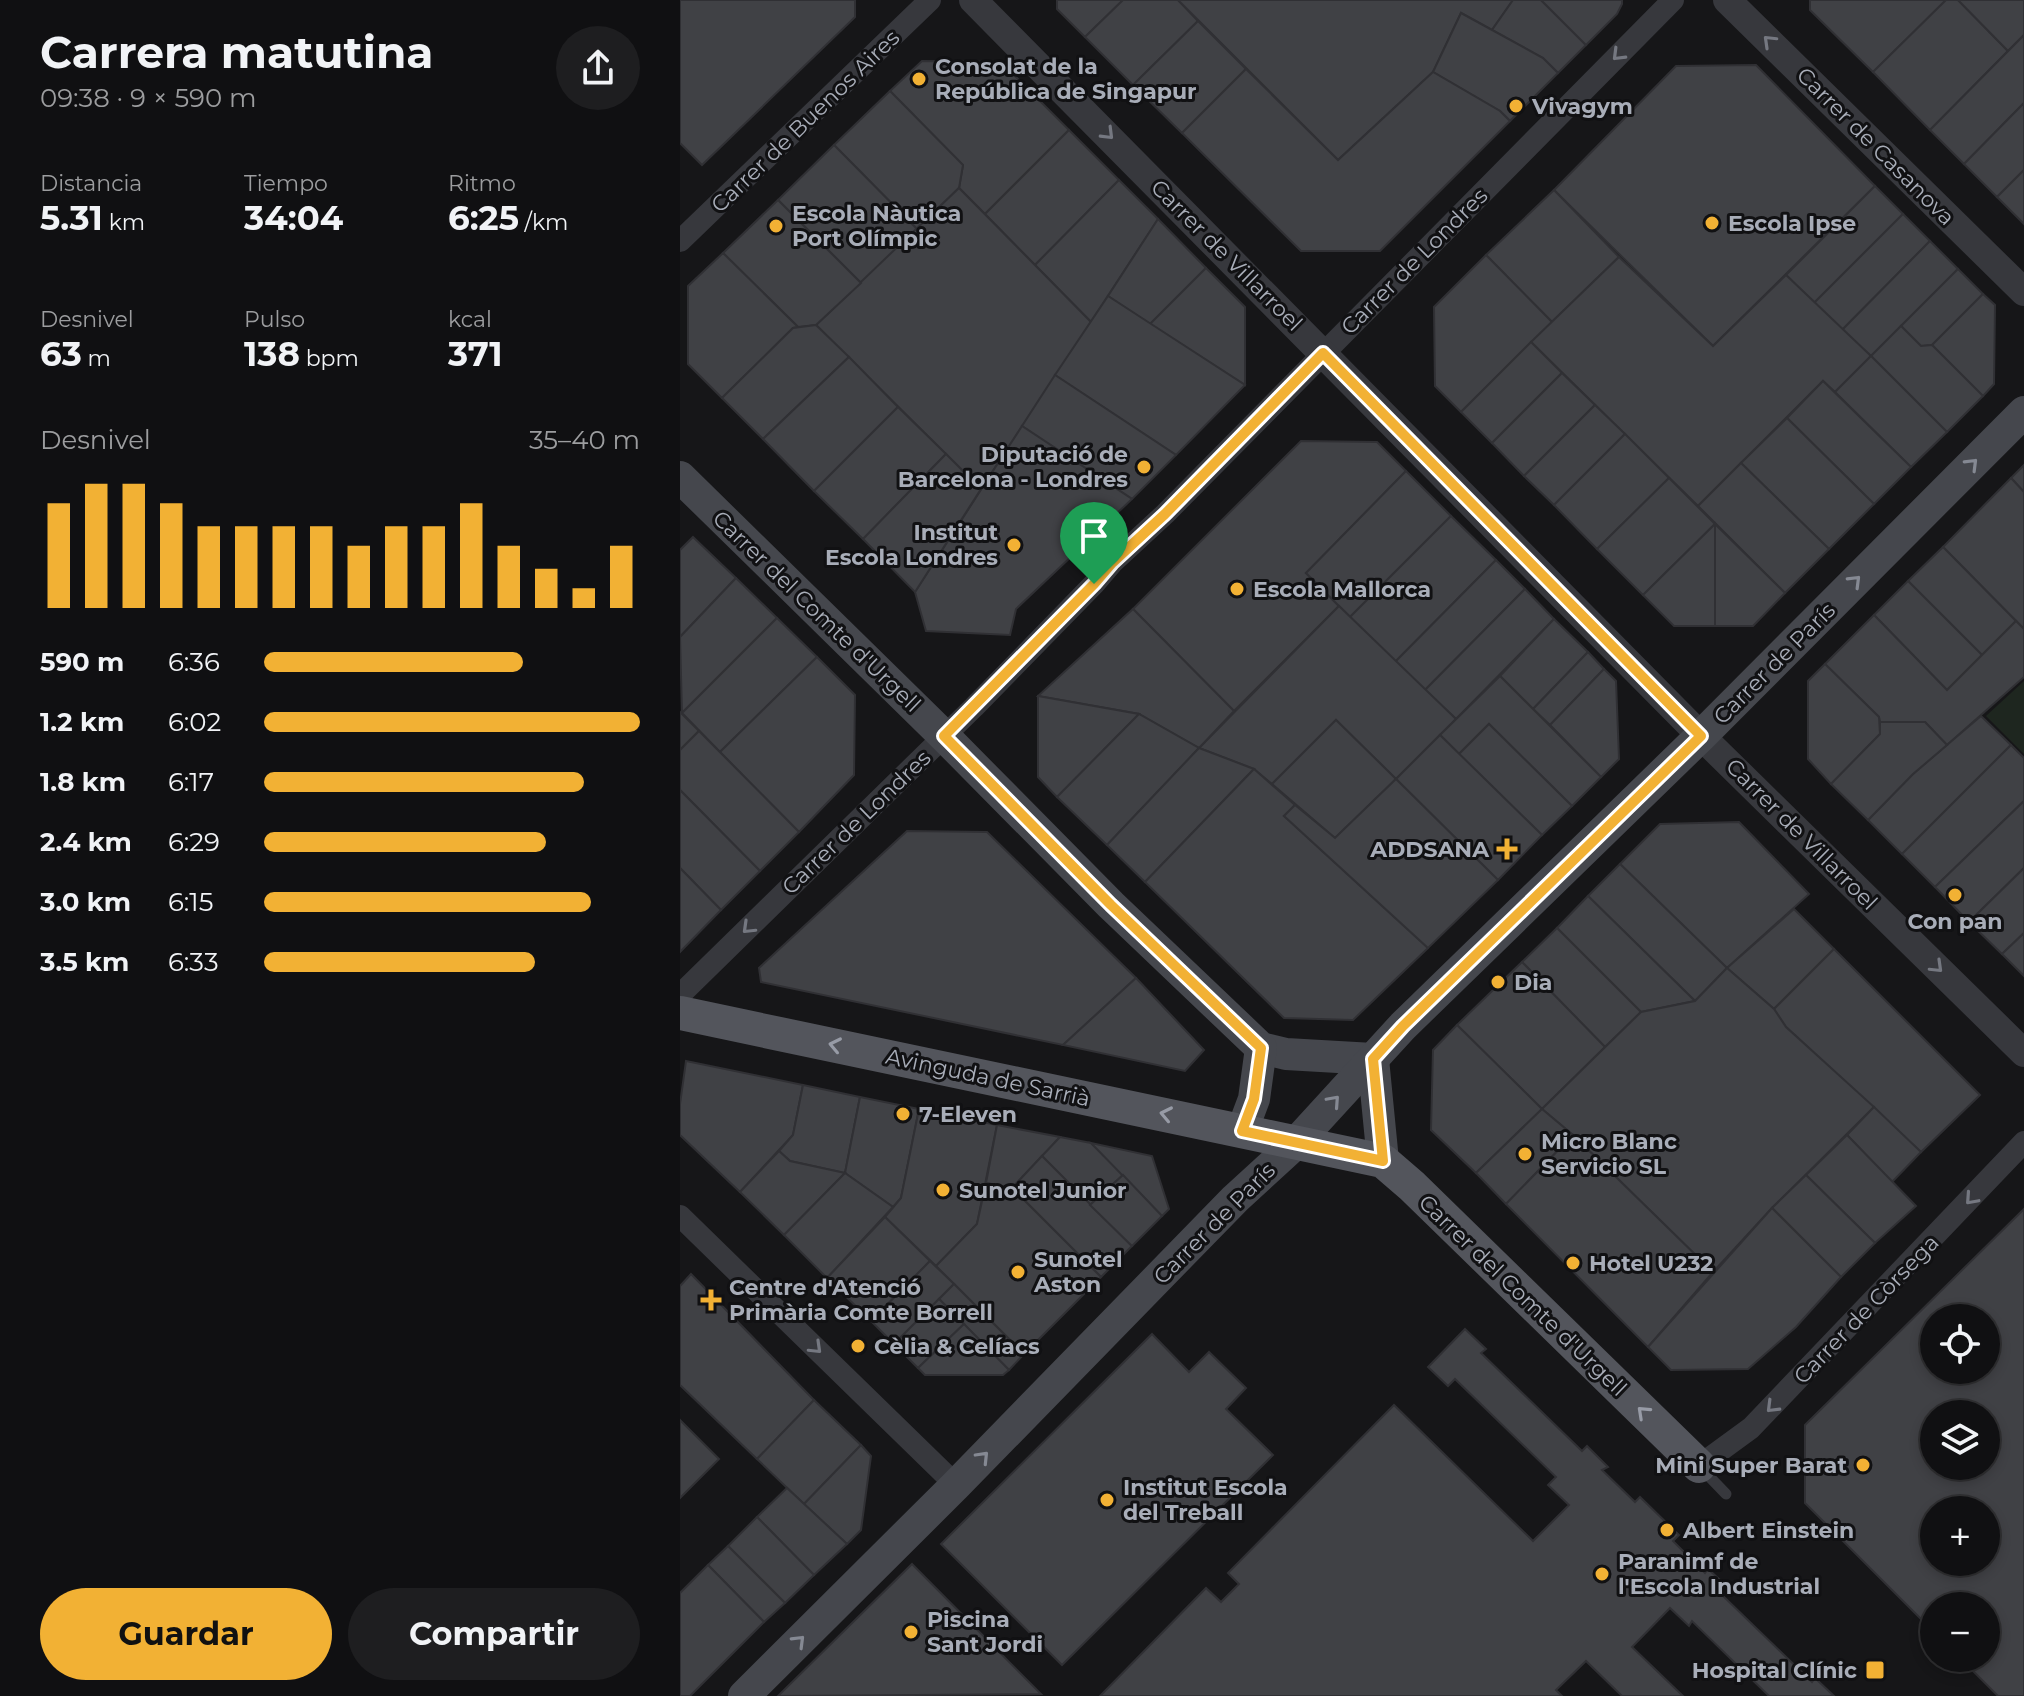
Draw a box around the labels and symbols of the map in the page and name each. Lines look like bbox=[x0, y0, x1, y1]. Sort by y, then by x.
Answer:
street label: Carrer de Buenos Aires bbox=[706, 24, 905, 218]
one-way arrow bbox=[1764, 35, 1778, 50]
one-way arrow bbox=[1612, 46, 1627, 60]
place label: Consolat de la República de Singapur bbox=[935, 53, 1197, 105]
street label: Carrer de Casanova bbox=[1791, 62, 1960, 231]
marker: Consolat de la República de Singapur bbox=[910, 70, 928, 88]
place label: Vivagym bbox=[1531, 93, 1633, 120]
marker: Vivagym bbox=[1507, 97, 1525, 115]
one-way arrow bbox=[1098, 125, 1113, 139]
street label: Carrer de Villarroel bbox=[1145, 174, 1308, 337]
street label: Carrer de Londres bbox=[1335, 182, 1494, 340]
place label: Escola Nàutica Port Olímpic bbox=[792, 200, 961, 252]
place label: Escola Ipse bbox=[1728, 210, 1856, 237]
marker: Escola Ipse bbox=[1703, 214, 1721, 232]
marker: Escola Nàutica Port Olímpic bbox=[767, 217, 785, 235]
place label: Diputació de Barcelona - Londres bbox=[898, 441, 1128, 493]
marker: Diputació de Barcelona - Londres bbox=[1135, 458, 1153, 476]
one-way arrow bbox=[1963, 459, 1977, 473]
pin bbox=[1060, 502, 1128, 584]
street label: Carrer del Comte d'Urgell bbox=[707, 505, 926, 718]
place label: Institut Escola Londres bbox=[825, 519, 998, 571]
marker: Institut Escola Londres bbox=[1005, 536, 1023, 554]
place label: Escola Mallorca bbox=[1253, 576, 1431, 603]
one-way arrow bbox=[1846, 576, 1860, 591]
marker: Escola Mallorca bbox=[1228, 580, 1246, 598]
street label: Carrer de París bbox=[1708, 597, 1841, 730]
street label: Carrer de Londres bbox=[776, 744, 937, 900]
street label: Carrer de Villarroel bbox=[1720, 753, 1883, 916]
place label: ADDSANA bbox=[1369, 836, 1490, 863]
marker: ADDSANA bbox=[1496, 838, 1518, 860]
marker: Con pan bbox=[1946, 886, 1964, 904]
place label: Con pan bbox=[1907, 908, 2003, 935]
one-way arrow bbox=[743, 919, 757, 933]
one-way arrow bbox=[1928, 958, 1942, 972]
place label: Dia bbox=[1514, 969, 1552, 996]
marker: Dia bbox=[1489, 973, 1507, 991]
one-way arrow bbox=[829, 1037, 842, 1054]
street label: Avinguda de Sarrià bbox=[883, 1043, 1092, 1112]
one-way arrow bbox=[1324, 1096, 1339, 1111]
place label: 7-Eleven bbox=[919, 1101, 1017, 1128]
marker: 7-Eleven bbox=[894, 1105, 912, 1123]
one-way arrow bbox=[1159, 1107, 1172, 1124]
place label: Micro Blanc Servicio SL bbox=[1541, 1128, 1677, 1180]
marker: Micro Blanc Servicio SL bbox=[1516, 1145, 1534, 1163]
street label: Carrer de París bbox=[1148, 1157, 1281, 1290]
place label: Sunotel Junior bbox=[959, 1177, 1127, 1204]
marker: Sunotel Junior bbox=[934, 1181, 952, 1199]
street label: Carrer del Comte d'Urgell bbox=[1413, 1189, 1632, 1402]
one-way arrow bbox=[1965, 1190, 1980, 1204]
street label: Carrer de Còrsega bbox=[1788, 1229, 1945, 1390]
place label: Sunotel Aston bbox=[1033, 1246, 1123, 1298]
place label: Hotel U232 bbox=[1589, 1250, 1713, 1277]
marker: Hotel U232 bbox=[1564, 1254, 1582, 1272]
marker: Sunotel Aston bbox=[1009, 1263, 1027, 1281]
place label: Centre d'Atenció Primària Comte Borrell bbox=[729, 1274, 993, 1326]
marker: Centre d'Atenció Primària Comte Borrell bbox=[700, 1289, 722, 1311]
place label: Cèlia & Celíacs bbox=[874, 1333, 1040, 1360]
marker: Cèlia & Celíacs bbox=[849, 1337, 867, 1355]
one-way arrow bbox=[807, 1339, 821, 1354]
one-way arrow bbox=[1766, 1398, 1781, 1412]
one-way arrow bbox=[1637, 1408, 1652, 1422]
one-way arrow bbox=[974, 1452, 988, 1466]
place label: Mini Super Barat bbox=[1655, 1452, 1847, 1479]
marker: Mini Super Barat bbox=[1854, 1456, 1872, 1474]
place label: Institut Escola del Treball bbox=[1123, 1474, 1288, 1526]
marker: Institut Escola del Treball bbox=[1098, 1491, 1116, 1509]
place label: Albert Einstein bbox=[1682, 1517, 1854, 1544]
marker: Albert Einstein bbox=[1658, 1521, 1676, 1539]
place label: Paranimf de l'Escola Industrial bbox=[1618, 1548, 1820, 1600]
marker: Paranimf de l'Escola Industrial bbox=[1593, 1565, 1611, 1583]
place label: Piscina Sant Jordi bbox=[927, 1606, 1043, 1658]
marker: Piscina Sant Jordi bbox=[902, 1623, 920, 1641]
one-way arrow bbox=[790, 1636, 804, 1650]
place label: Hospital Clínic bbox=[1692, 1657, 1857, 1684]
marker: Hospital Clínic bbox=[1864, 1659, 1886, 1681]

